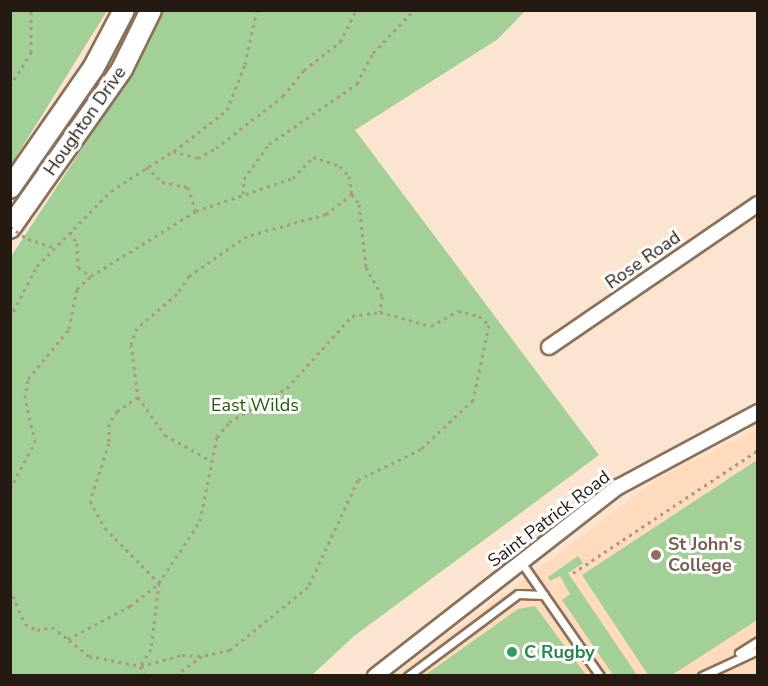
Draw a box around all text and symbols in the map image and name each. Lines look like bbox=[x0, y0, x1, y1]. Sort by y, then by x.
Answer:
street label: Houghton Drive bbox=[39, 62, 131, 180]
street label: Rose Road bbox=[601, 226, 685, 294]
park label: East Wilds bbox=[211, 394, 299, 416]
street label: Saint Patrick Road bbox=[484, 466, 614, 572]
place label: St John's College bbox=[668, 534, 742, 576]
marker: St John's College bbox=[649, 548, 663, 562]
place label: C Rugby bbox=[524, 641, 595, 663]
marker: C Rugby bbox=[505, 645, 519, 659]

